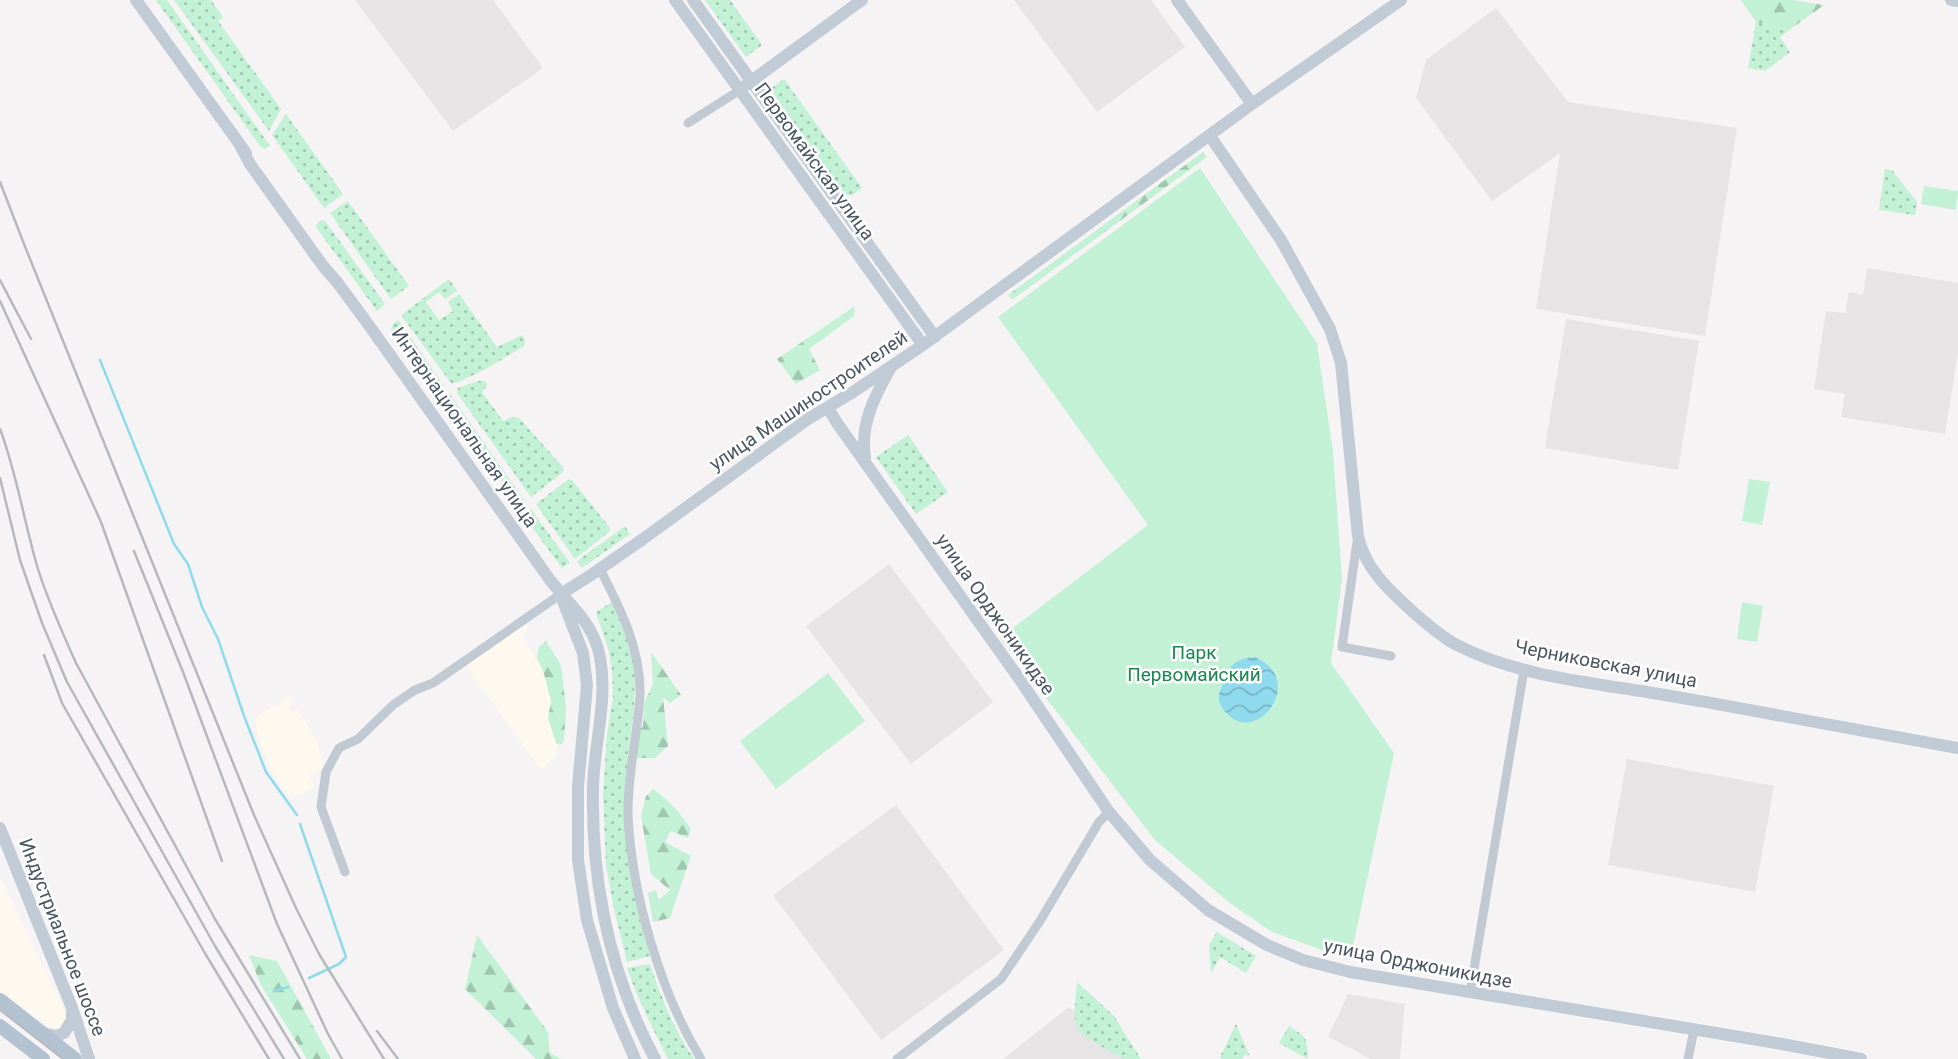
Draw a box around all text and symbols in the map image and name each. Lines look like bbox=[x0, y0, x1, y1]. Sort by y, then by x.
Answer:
street label: Первомайская улица bbox=[750, 78, 880, 245]
street label: Интернациональная улица bbox=[387, 323, 543, 532]
street label: улица Машиностроителей bbox=[705, 325, 912, 475]
street label: улица Орджоникидзе bbox=[931, 529, 1060, 699]
street label: Черниковская улица bbox=[1513, 635, 1699, 692]
park label: Парк Первомайский bbox=[1127, 641, 1261, 686]
street label: Индустриальное шоссе bbox=[14, 835, 111, 1039]
street label: улица Орджоникидзе bbox=[1322, 934, 1514, 993]

